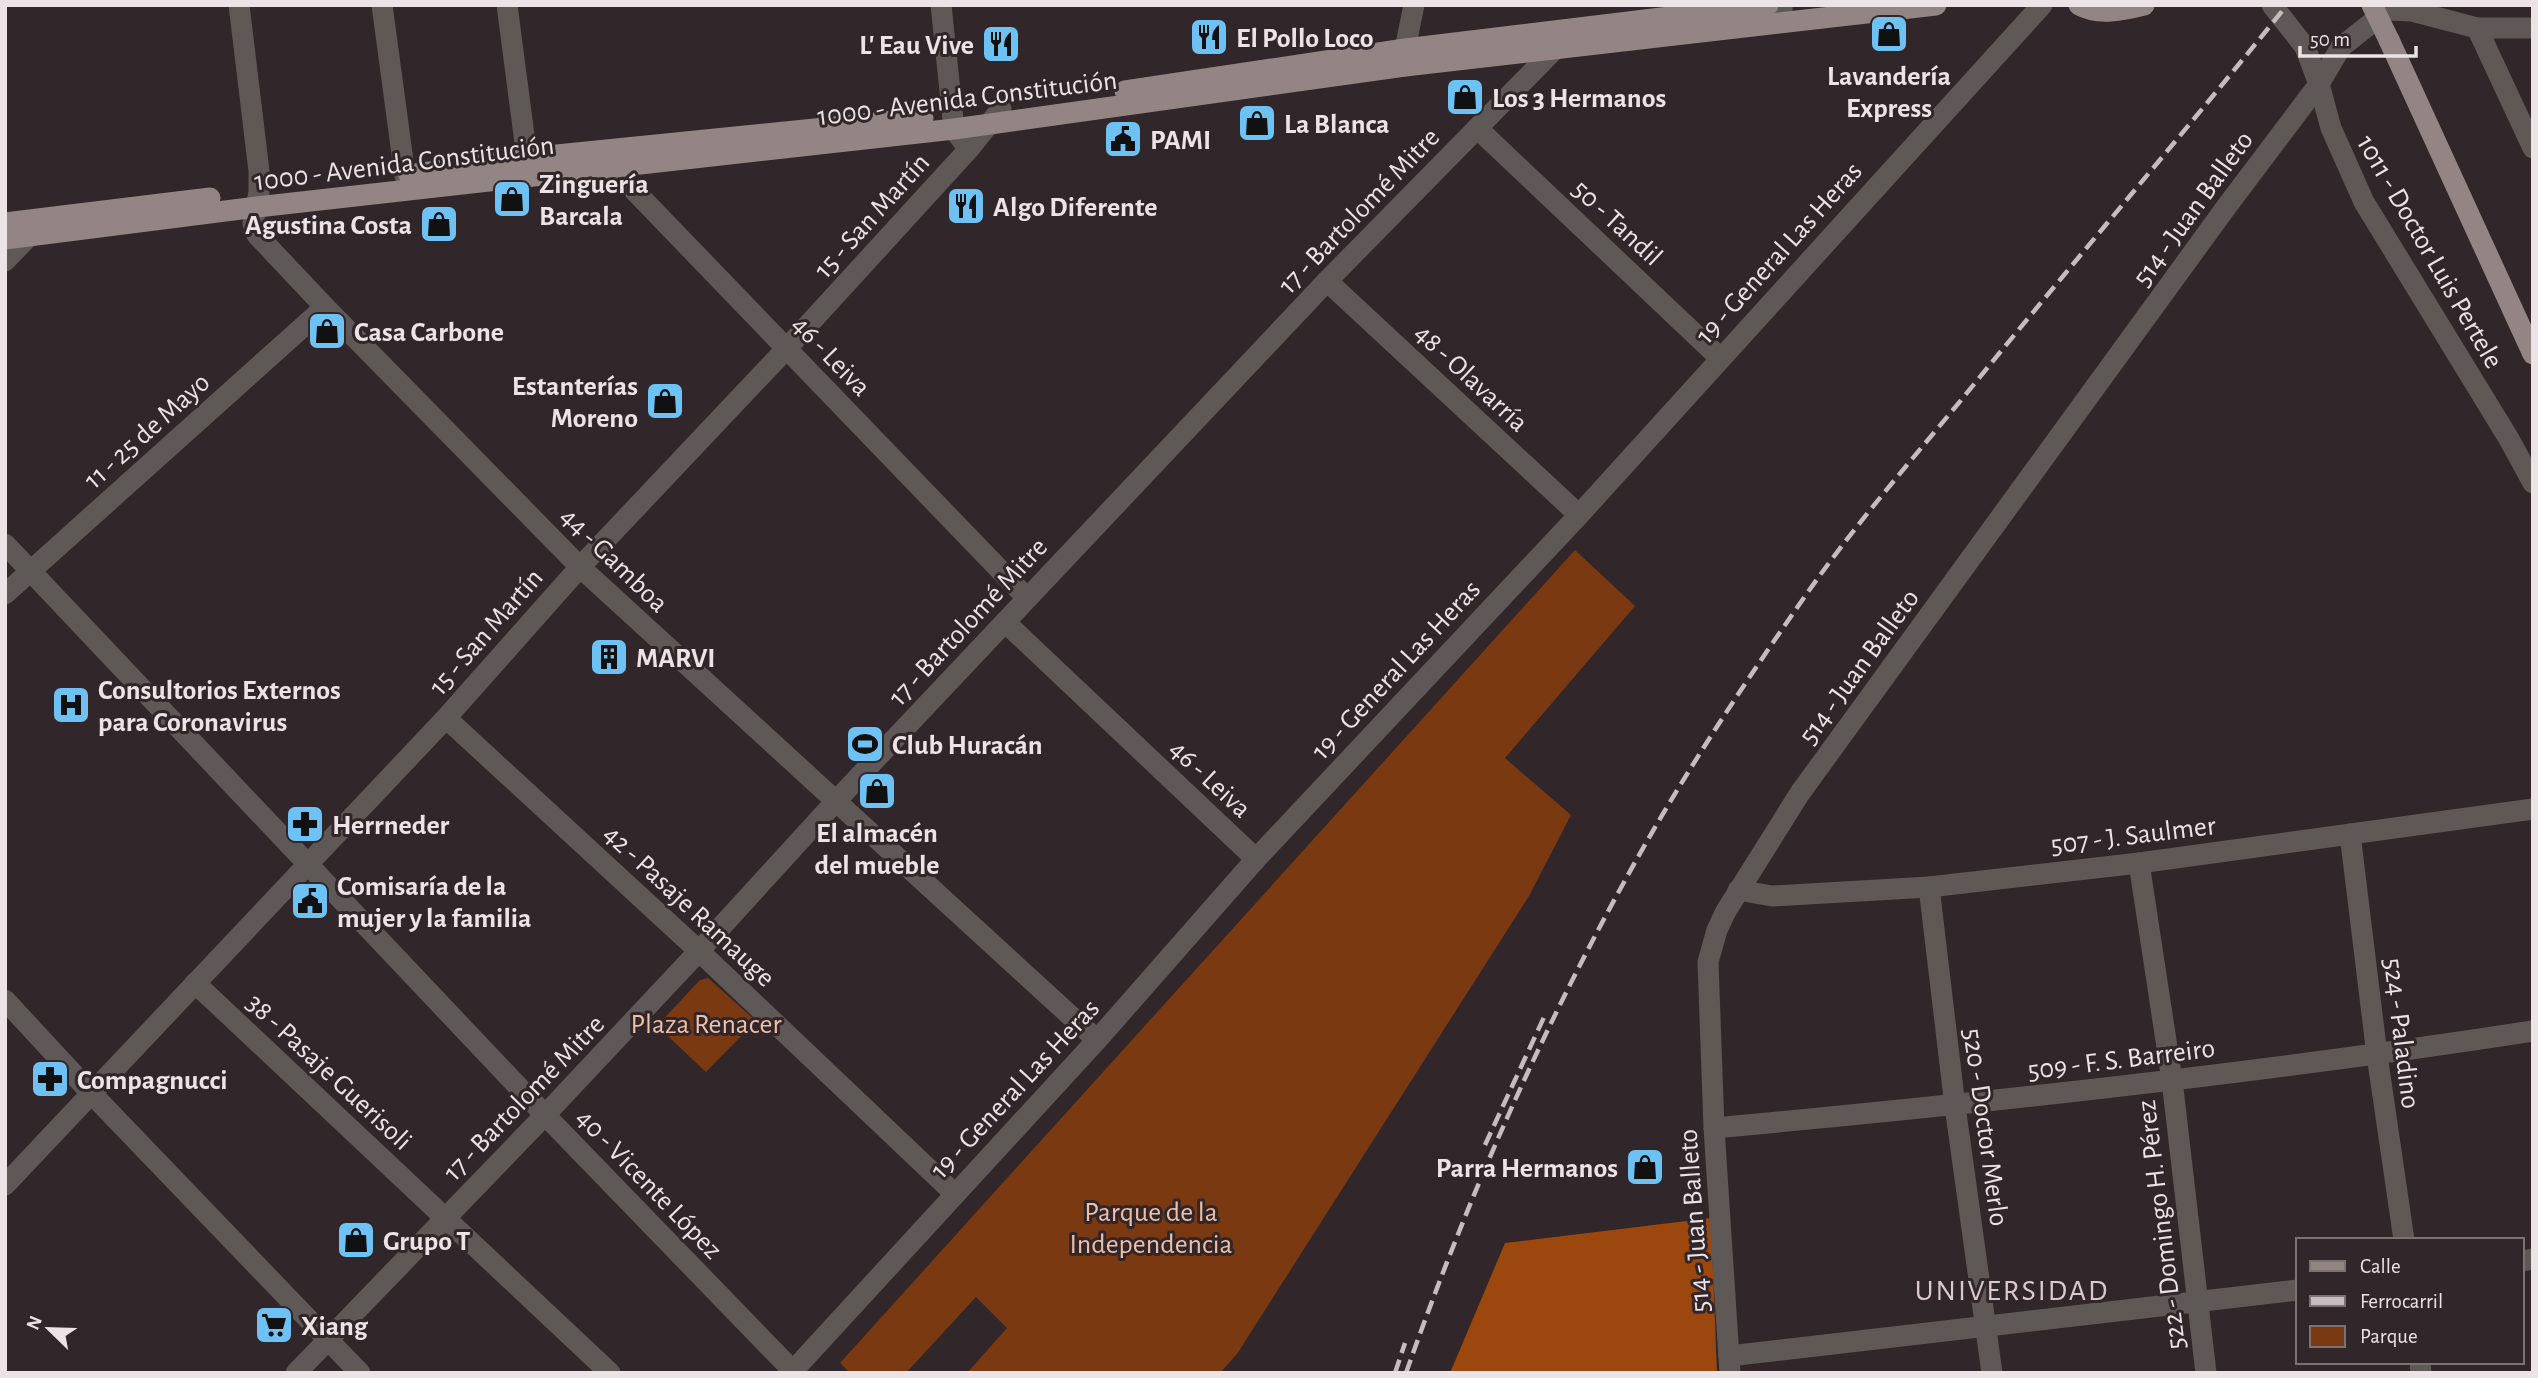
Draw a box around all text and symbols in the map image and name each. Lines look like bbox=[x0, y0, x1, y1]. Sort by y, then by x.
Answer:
shop icon: Lavandería Express bbox=[1868, 13, 1910, 55]
scale bar bbox=[2300, 14, 2416, 58]
restaurant icon: El Pollo Loco bbox=[1188, 16, 1230, 58]
restaurant icon: L' Eau Vive bbox=[980, 23, 1022, 65]
place label: El Pollo Loco bbox=[1236, 25, 1374, 53]
text: 50 m bbox=[2310, 29, 2350, 50]
place label: L' Eau Vive bbox=[859, 32, 974, 60]
place label: Lavandería Express bbox=[1827, 63, 1951, 123]
street label: 1000 - Avenida Constitución bbox=[816, 67, 1119, 131]
shop icon: Los 3 Hermanos bbox=[1444, 76, 1486, 118]
place label: Los 3 Hermanos bbox=[1492, 85, 1666, 113]
shop icon: La Blanca bbox=[1236, 102, 1278, 144]
place label: La Blanca bbox=[1284, 111, 1389, 139]
public building icon: PAMI bbox=[1102, 118, 1144, 160]
street label: 17 - Bartolomé Mitre bbox=[1274, 123, 1445, 300]
street label: 514 - Juan Balleto bbox=[2128, 126, 2259, 292]
place label: PAMI bbox=[1150, 127, 1211, 155]
street label: 1011 - Doctor Luis Pertele bbox=[2351, 131, 2507, 373]
street label: 1000 - Avenida Constitución bbox=[253, 132, 556, 196]
street label: 15 - San Martín bbox=[809, 149, 935, 284]
street label: 19 - General Las Heras bbox=[1691, 157, 1868, 349]
place label: Zinguería Barcala bbox=[539, 171, 649, 231]
street label: 50 - Tandil bbox=[1566, 175, 1667, 272]
shop icon: Zinguería Barcala bbox=[491, 178, 533, 220]
restaurant icon: Algo Diferente bbox=[945, 185, 987, 227]
place label: Algo Diferente bbox=[993, 194, 1157, 222]
shop icon: Agustina Costa bbox=[418, 203, 460, 245]
place label: Agustina Costa bbox=[245, 212, 412, 240]
shop icon: Casa Carbone bbox=[306, 310, 348, 352]
street label: 46 - Leiva bbox=[786, 311, 875, 402]
place label: Casa Carbone bbox=[354, 319, 504, 347]
street label: 48 - Olavarría bbox=[1409, 319, 1533, 438]
street label: 11 - 25 de Mayo bbox=[79, 368, 215, 495]
place label: Estanterías Moreno bbox=[512, 373, 638, 433]
shop icon: Estanterías Moreno bbox=[644, 380, 686, 422]
street label: 44 - Gamboa bbox=[554, 503, 673, 618]
street label: 17 - Bartolomé Mitre bbox=[884, 533, 1053, 712]
street label: 15 - San Martín bbox=[424, 564, 549, 701]
street label: 19 - General Las Heras bbox=[1307, 575, 1486, 765]
street label: 514 - Juan Balleto bbox=[1794, 584, 1925, 750]
building icon: MARVI bbox=[588, 636, 630, 678]
place label: MARVI bbox=[636, 645, 716, 673]
place label: Consultorios Externos para Coronavirus bbox=[98, 677, 341, 737]
hospital icon: Consultorios Externos para Coronavirus bbox=[50, 684, 92, 726]
sports icon: Club Huracán bbox=[844, 723, 886, 765]
place label: Club Huracán bbox=[892, 732, 1043, 760]
street label: 46 - Leiva bbox=[1164, 735, 1256, 824]
shop icon: El almacén del mueble bbox=[856, 770, 898, 812]
pharmacy icon: Herrneder bbox=[284, 803, 326, 845]
place label: Herrneder bbox=[332, 812, 450, 840]
street label: 507 - J. Saulmer bbox=[2049, 812, 2217, 860]
street label: 42 - Pasaje Ramauge bbox=[598, 820, 780, 993]
place label: El almacén del mueble bbox=[815, 820, 939, 880]
place label: Comisaría de la mujer y la familia bbox=[337, 873, 532, 933]
public building icon: Comisaría de la mujer y la familia bbox=[289, 880, 331, 922]
street label: 524 - Paladino bbox=[2378, 956, 2424, 1110]
street label: 38 - Pasaje Guerisoli bbox=[241, 989, 417, 1156]
street label: 19 - General Las Heras bbox=[926, 994, 1105, 1184]
street label: 17 - Bartolomé Mitre bbox=[439, 1010, 610, 1187]
park label: Plaza Renacer bbox=[630, 1011, 782, 1039]
street label: 520 - Doctor Merlo bbox=[1957, 1027, 2013, 1228]
street label: 509 - F. S. Barreiro bbox=[2026, 1035, 2217, 1085]
pharmacy icon: Compagnucci bbox=[29, 1058, 71, 1100]
place label: Compagnucci bbox=[77, 1067, 228, 1095]
street label: 522 - Domingo H. Pérez bbox=[2133, 1098, 2191, 1351]
street label: 40 - Vicente López bbox=[570, 1104, 727, 1265]
street label: 514 - Juan Balleto bbox=[1675, 1128, 1715, 1314]
shop icon: Parra Hermanos bbox=[1624, 1146, 1666, 1188]
place label: Parra Hermanos bbox=[1436, 1155, 1618, 1183]
park label: Parque de la Independencia bbox=[1069, 1199, 1233, 1259]
shop icon: Grupo T bbox=[335, 1219, 377, 1261]
place label: Grupo T bbox=[383, 1228, 470, 1256]
legend bbox=[2296, 1238, 2524, 1364]
text: Calle bbox=[2360, 1256, 2401, 1277]
district label: UNIVERSIDAD bbox=[1915, 1276, 2109, 1306]
text: Ferrocarril bbox=[2360, 1291, 2443, 1312]
north arrow bbox=[14, 1294, 84, 1364]
supermarket icon: Xiang bbox=[253, 1304, 295, 1346]
text: N bbox=[23, 1313, 46, 1333]
place label: Xiang bbox=[301, 1313, 369, 1341]
text: Parque bbox=[2360, 1326, 2418, 1347]

